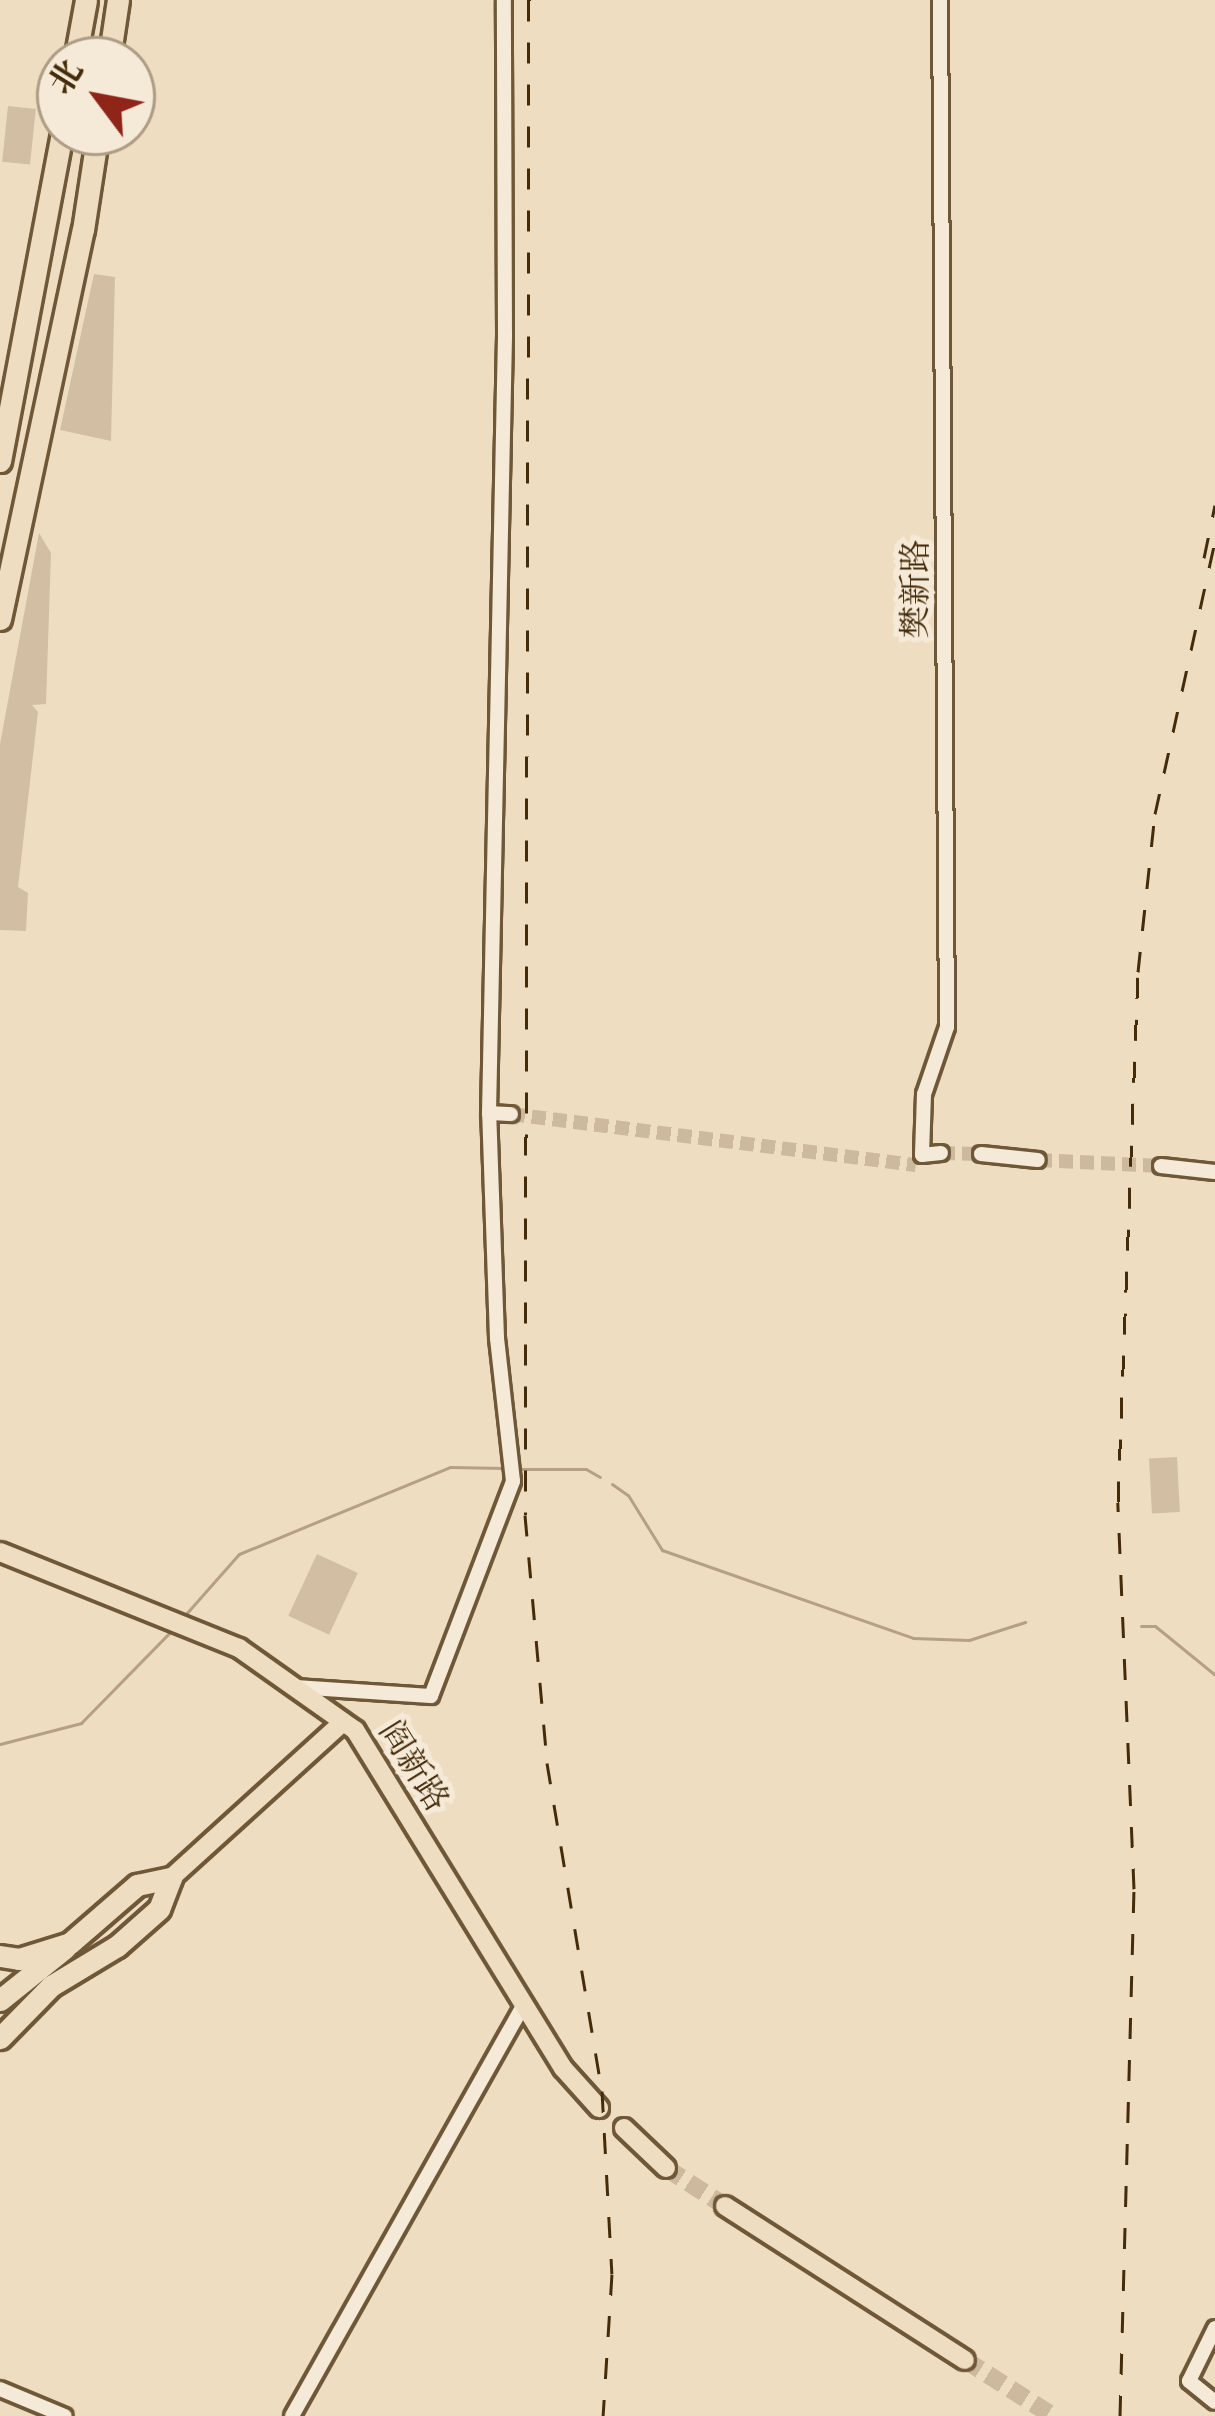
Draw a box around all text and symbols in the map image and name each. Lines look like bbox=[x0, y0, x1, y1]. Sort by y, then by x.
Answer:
north arrow bbox=[36, 36, 156, 156]
text: 北 bbox=[45, 56, 90, 101]
street label: 樊新路 bbox=[898, 540, 938, 638]
street label: 阎新路 bbox=[369, 1715, 455, 1819]

